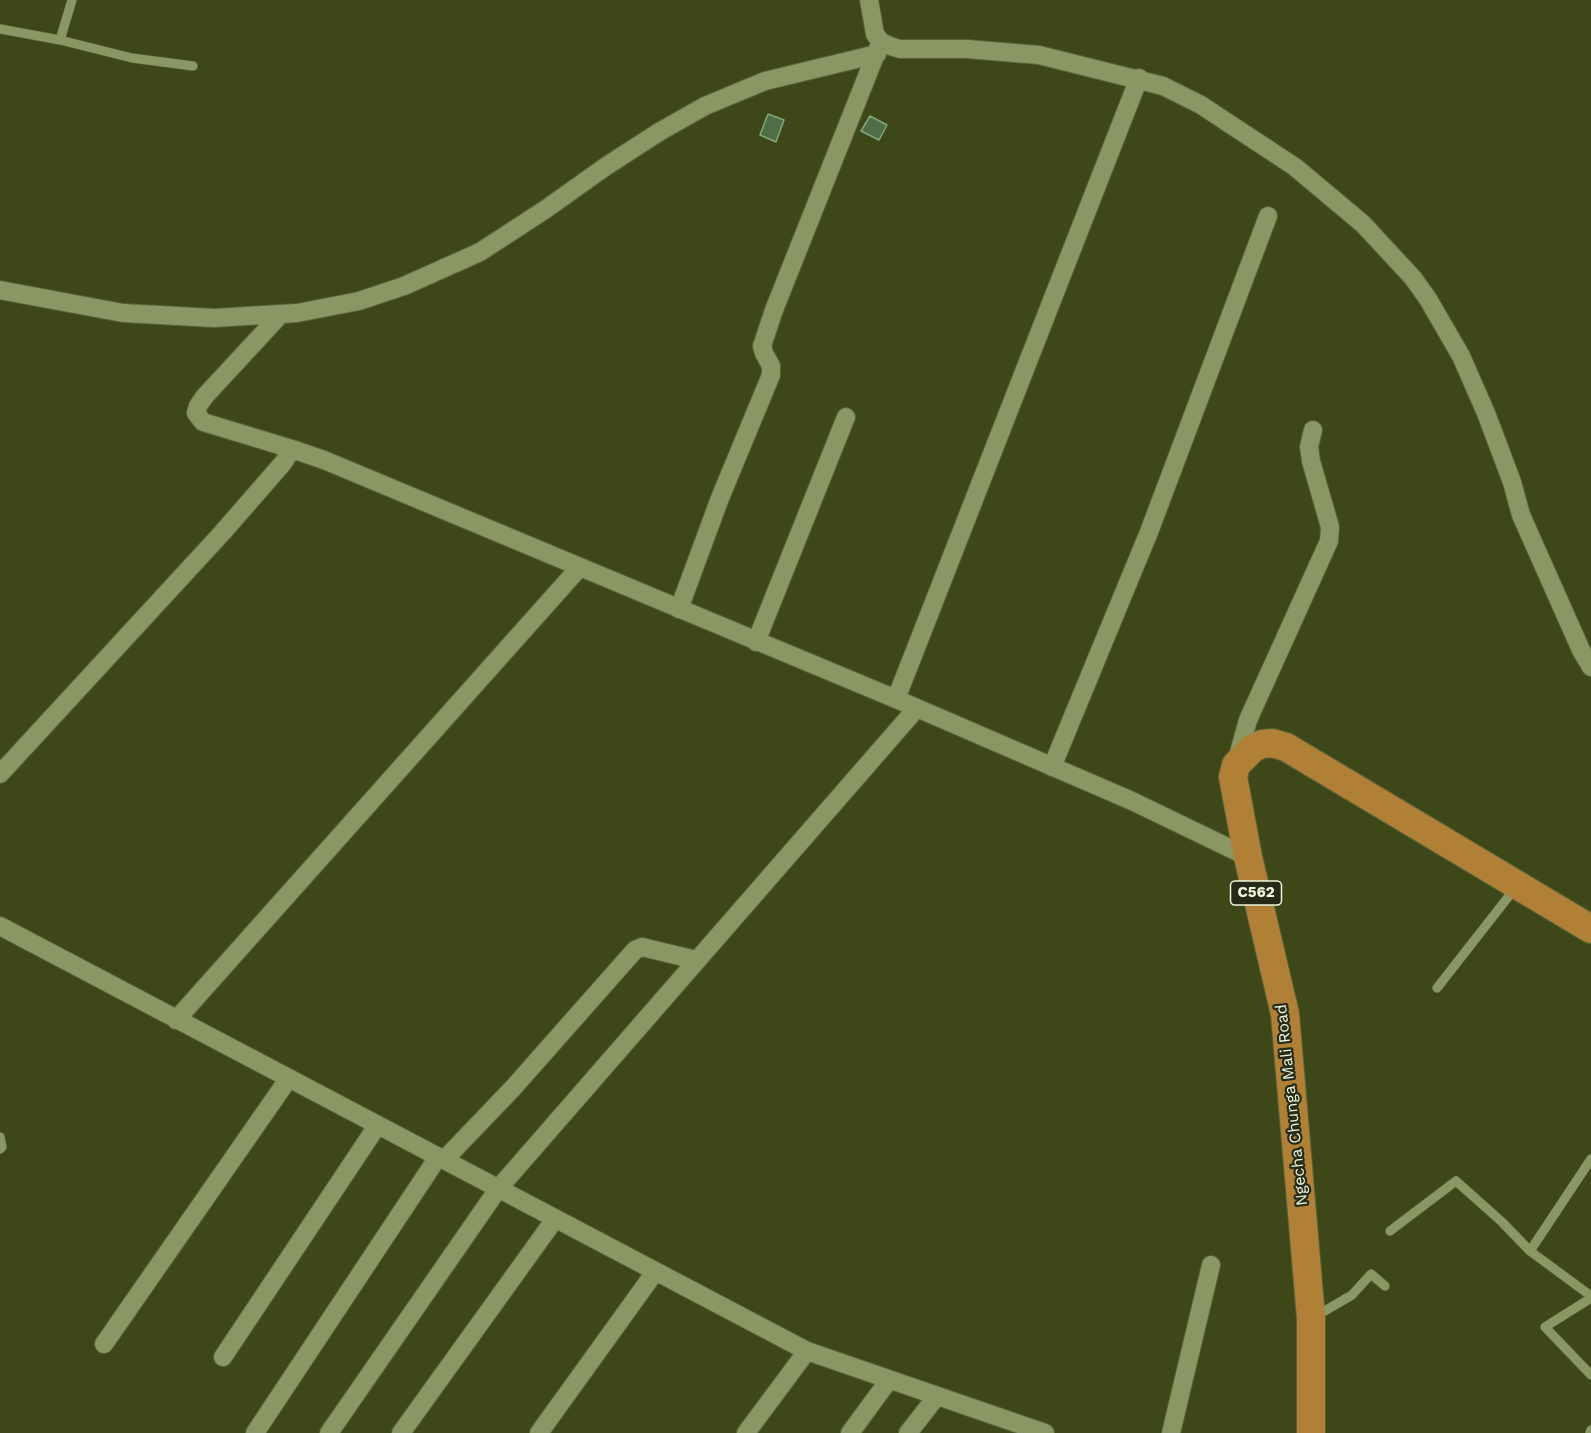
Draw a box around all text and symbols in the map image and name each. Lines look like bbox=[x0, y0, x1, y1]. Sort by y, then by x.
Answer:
road number: C562 bbox=[1230, 881, 1282, 905]
street label: Ngecha Chunga Mali Road bbox=[1272, 1003, 1312, 1207]

